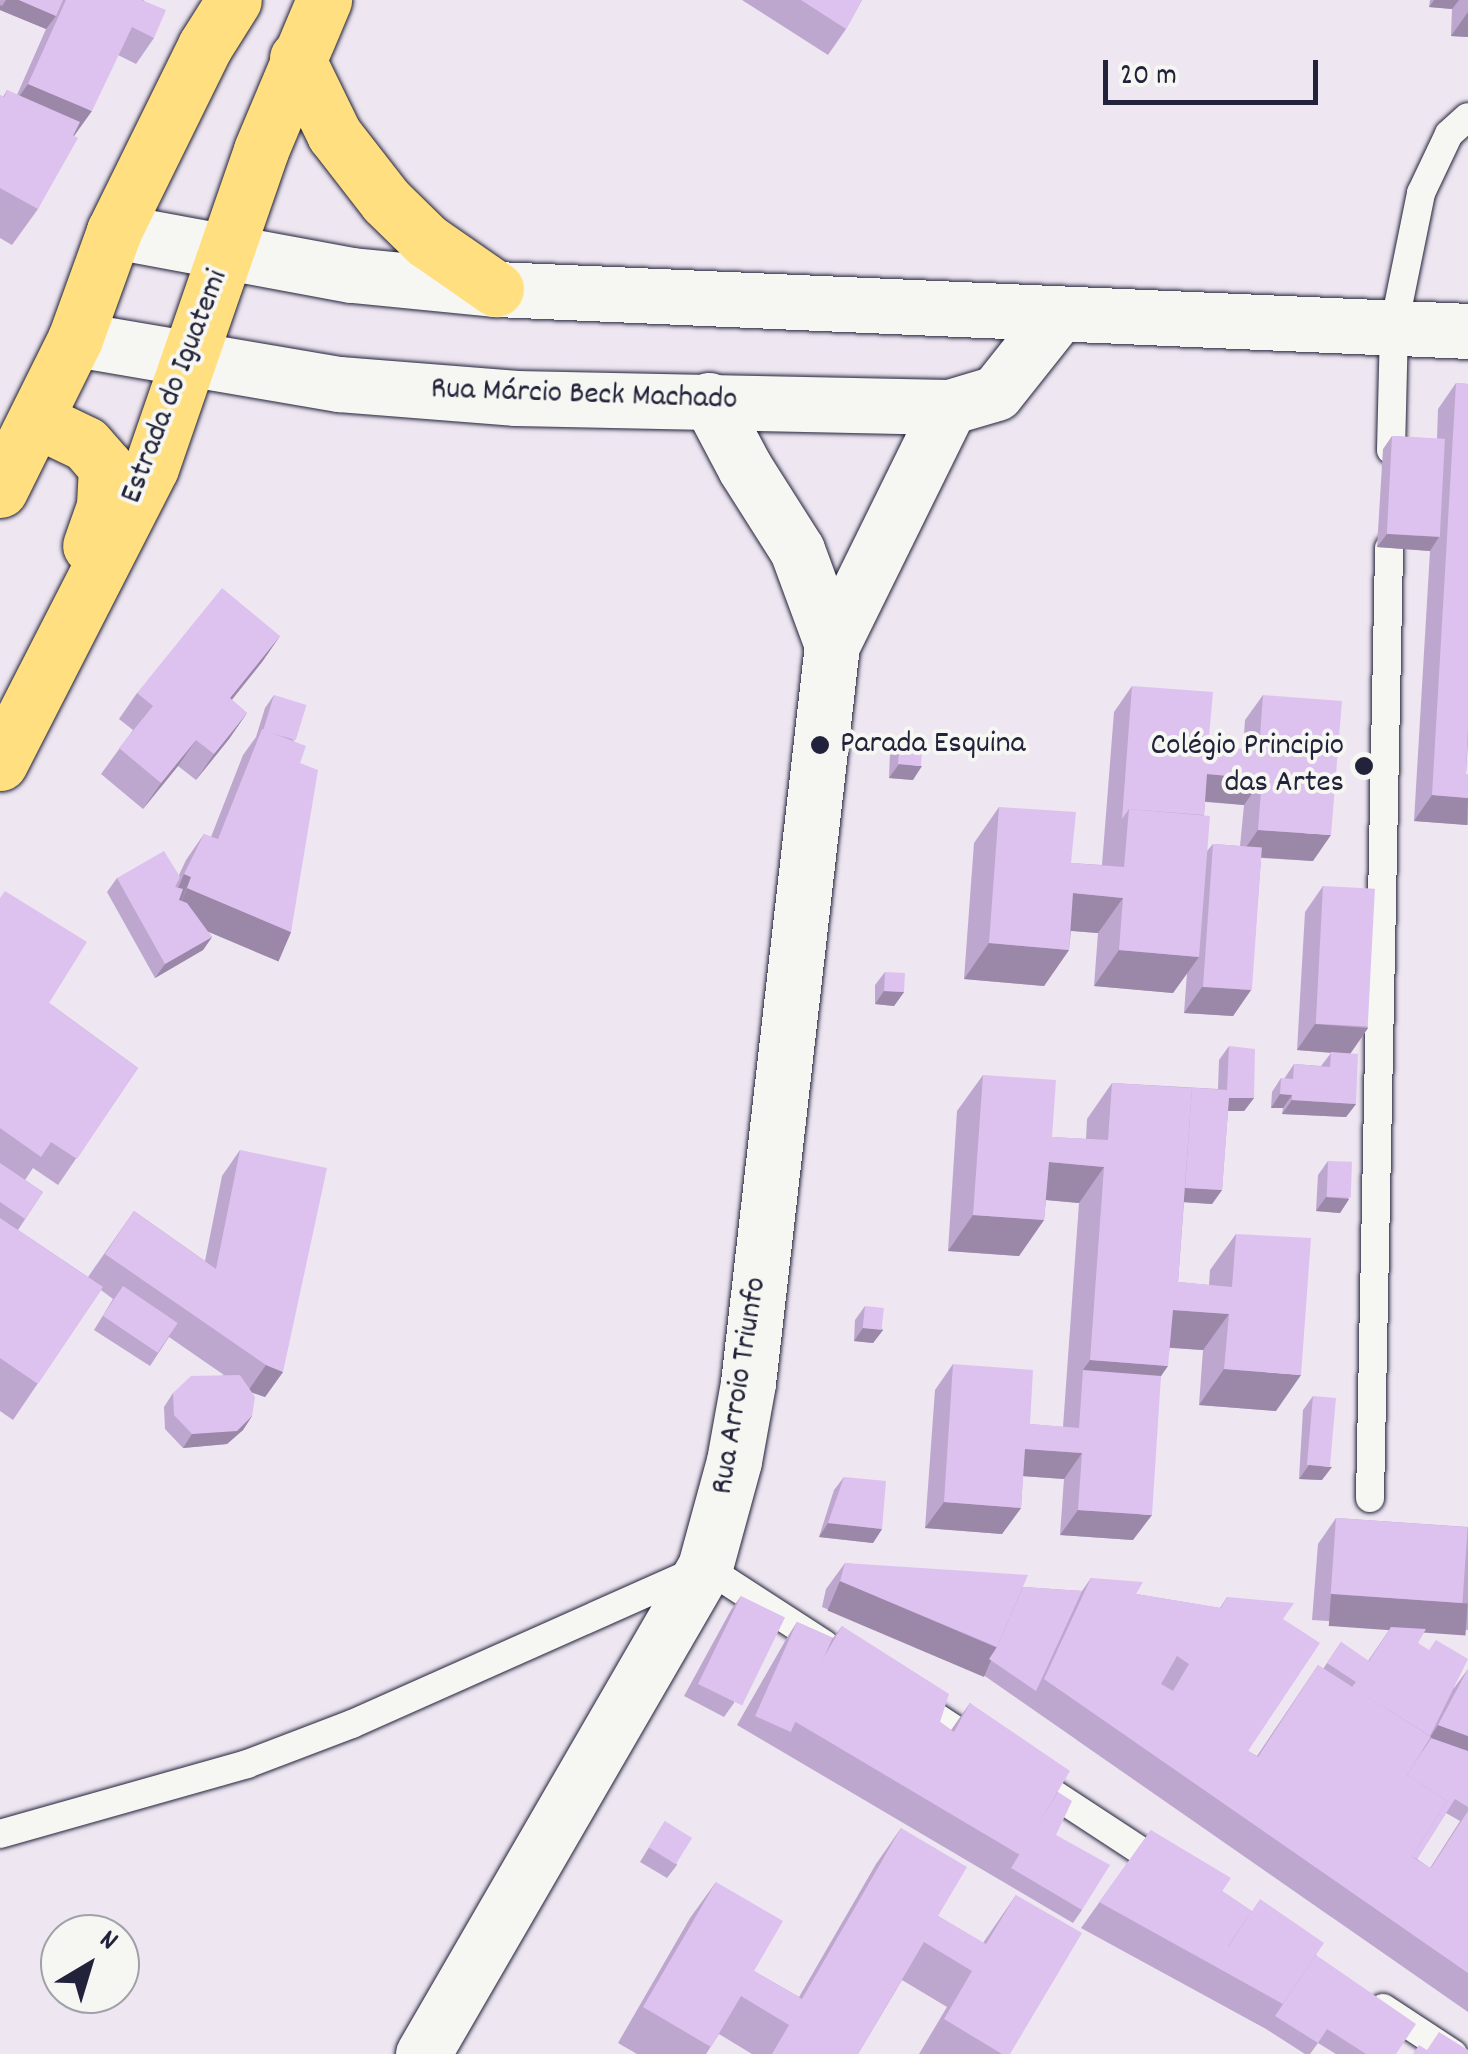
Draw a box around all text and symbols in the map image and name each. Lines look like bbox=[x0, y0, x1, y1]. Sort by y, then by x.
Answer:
scale bar bbox=[1108, 40, 1323, 102]
text: 20 m bbox=[1120, 56, 1177, 99]
street label: Estrada do Iguatemi bbox=[114, 265, 238, 509]
street label: Rua Márcio Beck Machado bbox=[430, 371, 738, 421]
place label: Parada Esquina bbox=[840, 726, 1025, 764]
place label: Colégio Principio das Artes bbox=[1150, 729, 1344, 804]
marker: Parada Esquina bbox=[809, 734, 831, 756]
marker: Colégio Principio das Artes bbox=[1353, 755, 1375, 777]
street label: Rua Arroio Triunfo bbox=[705, 1275, 777, 1497]
north arrow bbox=[40, 1914, 140, 2014]
text: N bbox=[89, 1922, 125, 1962]

